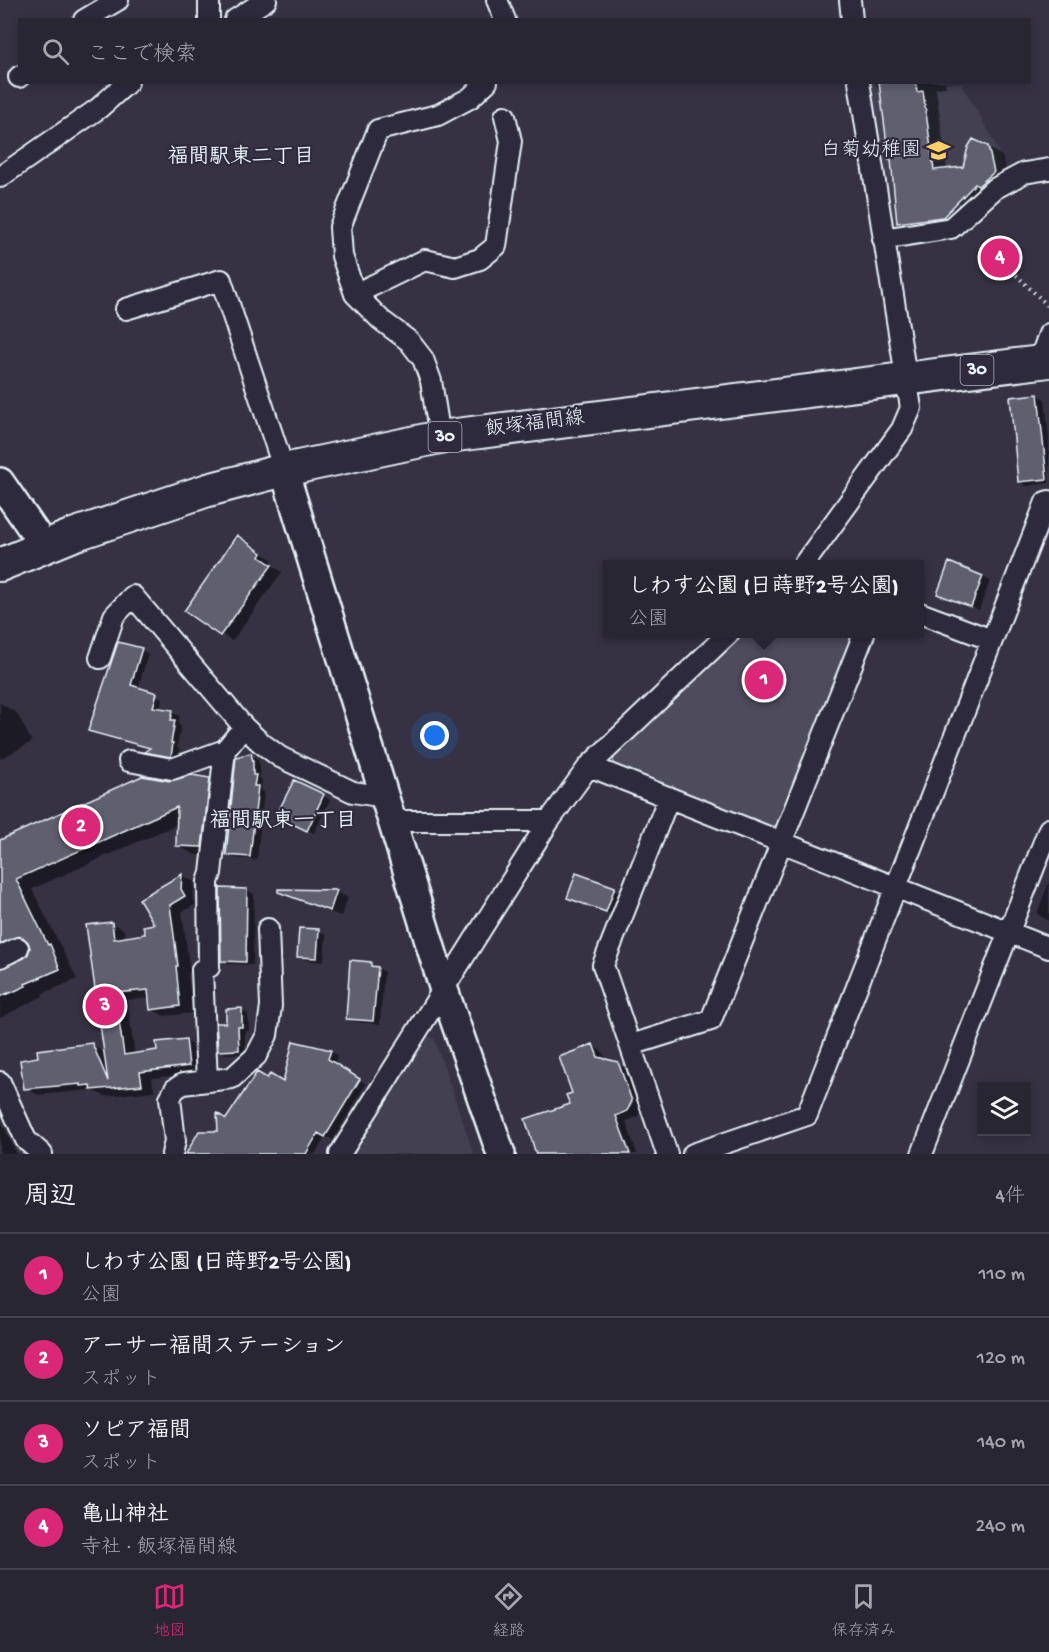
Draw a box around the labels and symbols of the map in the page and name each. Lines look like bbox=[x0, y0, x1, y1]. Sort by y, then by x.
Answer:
place label: 白菊幼稚園 bbox=[821, 138, 921, 163]
school or university icon: 白菊幼稚園 bbox=[926, 138, 952, 164]
district label: 福間駅東二丁目 bbox=[168, 144, 315, 171]
pin: 4 bbox=[980, 236, 1020, 280]
road number: 30 bbox=[960, 355, 994, 385]
street label: 飯塚福間線 bbox=[484, 406, 586, 443]
road number: 30 bbox=[428, 422, 462, 452]
pin: 1 bbox=[744, 658, 783, 702]
your location bbox=[420, 721, 449, 750]
pin: 2 bbox=[62, 804, 100, 850]
district label: 福間駅東一丁目 bbox=[210, 808, 357, 835]
pin: 3 bbox=[86, 984, 124, 1028]

